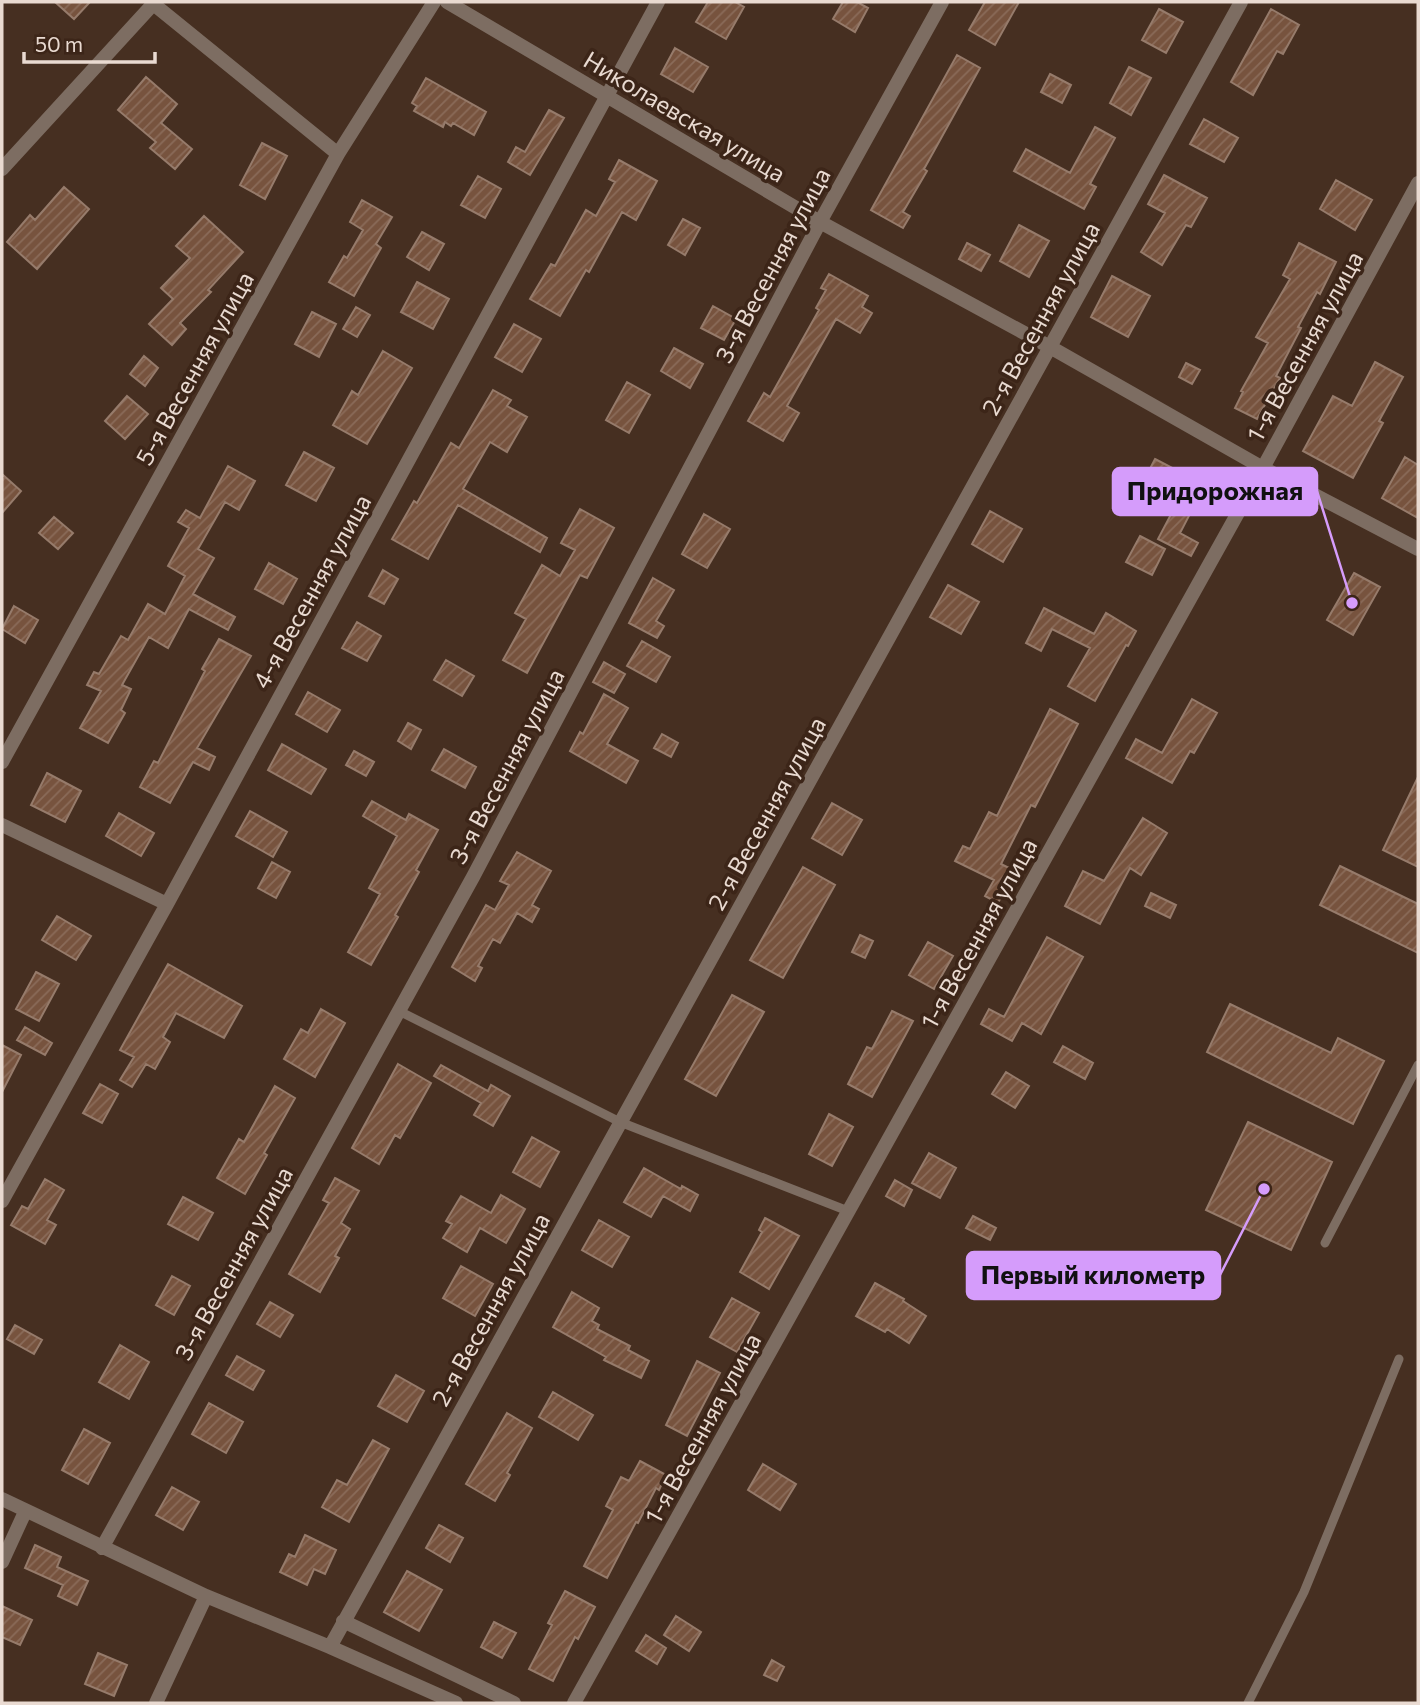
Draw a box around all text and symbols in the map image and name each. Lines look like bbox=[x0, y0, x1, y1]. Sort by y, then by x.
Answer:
scale bar bbox=[24, 21, 156, 65]
text: 50 m bbox=[35, 31, 83, 56]
street label: Николаевская улица bbox=[579, 44, 791, 188]
street label: 3-я Весенняя улица bbox=[708, 163, 836, 367]
street label: 2-я Весенняя улица bbox=[975, 216, 1105, 420]
street label: 1-я Весенняя улица bbox=[1240, 246, 1368, 446]
street label: 5-я Весенняя улица bbox=[129, 266, 259, 470]
callout: Придорожная bbox=[1113, 468, 1317, 515]
text: Придорожная bbox=[1127, 474, 1303, 505]
street label: 4-я Весенняя улица bbox=[246, 489, 376, 693]
street label: 3-я Весенняя улица bbox=[442, 664, 570, 868]
street label: 2-я Весенняя улица bbox=[701, 711, 831, 915]
street label: 1-я Весенняя улица bbox=[914, 833, 1042, 1033]
street label: 3-я Весенняя улица bbox=[168, 1161, 298, 1365]
street label: 2-я Весенняя улица bbox=[425, 1207, 555, 1411]
callout: Первый километр bbox=[967, 1252, 1220, 1299]
text: Первый километр bbox=[981, 1258, 1205, 1289]
street label: 1-я Весенняя улица bbox=[638, 1328, 766, 1528]

